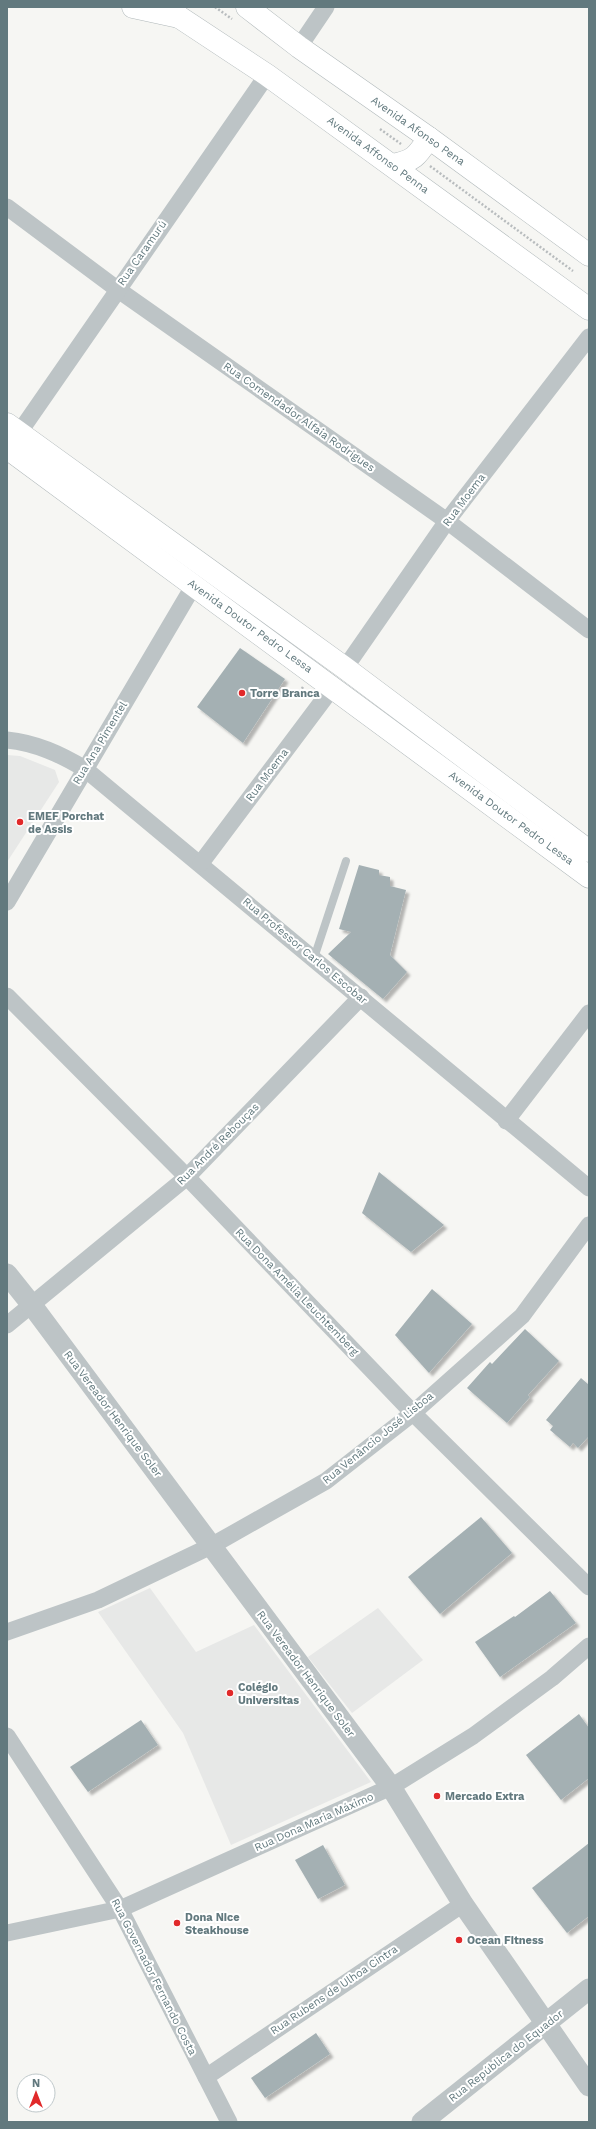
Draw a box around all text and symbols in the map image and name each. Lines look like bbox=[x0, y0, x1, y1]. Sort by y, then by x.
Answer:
street label: Avenida Afonso Pena bbox=[369, 94, 467, 168]
street label: Avenida Affonso Penna bbox=[325, 114, 431, 196]
street label: Rua Caramurú bbox=[115, 218, 169, 288]
street label: Rua Comendador Alfaia Rodrigues bbox=[221, 359, 377, 475]
street label: Rua Moema bbox=[440, 471, 488, 529]
street label: Avenida Doutor Pedro Lessa bbox=[185, 576, 315, 676]
place label: Torre Branca bbox=[250, 687, 320, 700]
marker: Torre Branca bbox=[237, 688, 247, 698]
street label: Rua Ana Pimentel bbox=[70, 699, 130, 787]
street label: Rua Moema bbox=[243, 746, 291, 804]
street label: Avenida Doutor Pedro Lessa bbox=[446, 768, 576, 868]
place label: EMEF Porchat de Assis bbox=[28, 810, 104, 836]
marker: EMEF Porchat de Assis bbox=[15, 817, 25, 827]
street label: Rua Professor Carlos Escobar bbox=[240, 895, 370, 1007]
street label: Rua André Rebouças bbox=[174, 1100, 262, 1188]
street label: Rua Dona Amélia Leuchtemberg bbox=[233, 1226, 361, 1358]
street label: Rua Vereador Henrique Soler bbox=[61, 1348, 165, 1480]
street label: Rua Venâncio José Lisboa bbox=[320, 1389, 436, 1487]
street label: Rua Vereador Henrique Soler bbox=[254, 1608, 358, 1740]
place label: Colégio Universitas bbox=[238, 1681, 299, 1707]
marker: Colégio Universitas bbox=[225, 1688, 235, 1698]
street label: Rua Dona Maria Máximo bbox=[252, 1790, 376, 1854]
place label: Mercado Extra bbox=[445, 1790, 525, 1803]
marker: Mercado Extra bbox=[432, 1791, 442, 1801]
street label: Rua Governador Fernando Costa bbox=[109, 1896, 199, 2058]
place label: Dona Nice Steakhouse bbox=[185, 1911, 249, 1937]
marker: Dona Nice Steakhouse bbox=[172, 1918, 182, 1928]
place label: Ocean Fitness bbox=[467, 1934, 544, 1947]
marker: Ocean Fitness bbox=[454, 1935, 464, 1945]
street label: Rua Rubens de Ulhoa Cintra bbox=[268, 1942, 400, 2038]
street label: Rua República do Equador bbox=[446, 2007, 566, 2105]
north arrow bbox=[16, 2073, 56, 2113]
text: N bbox=[32, 2077, 40, 2090]

